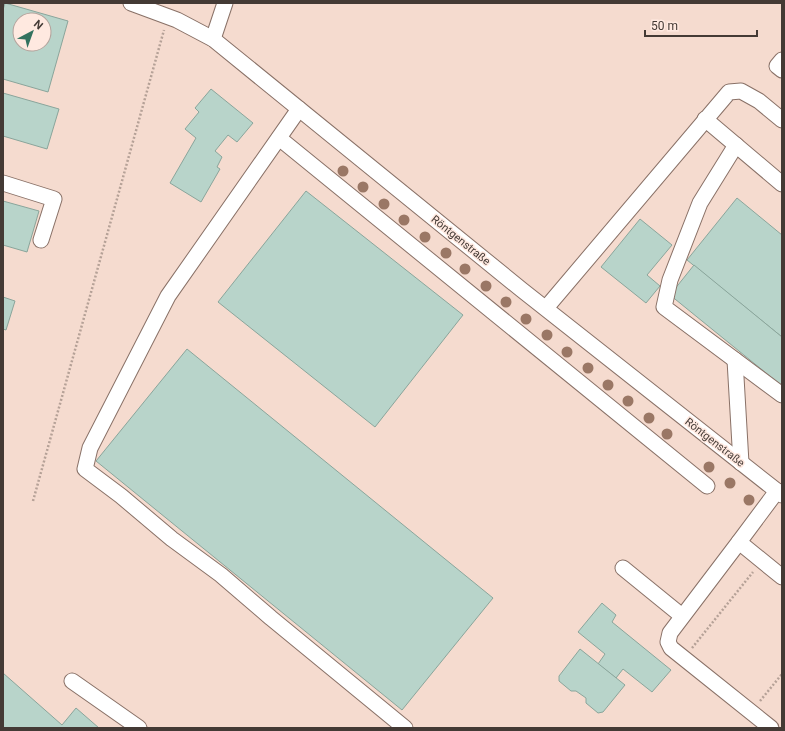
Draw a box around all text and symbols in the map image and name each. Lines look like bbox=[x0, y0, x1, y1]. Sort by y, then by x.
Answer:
north arrow bbox=[12, 12, 52, 52]
scale bar bbox=[645, 12, 757, 38]
text: N bbox=[31, 17, 46, 32]
text: 50 m bbox=[651, 19, 678, 33]
street label: Röntgenstraße bbox=[429, 213, 493, 268]
street label: Röntgenstraße bbox=[682, 415, 747, 470]

